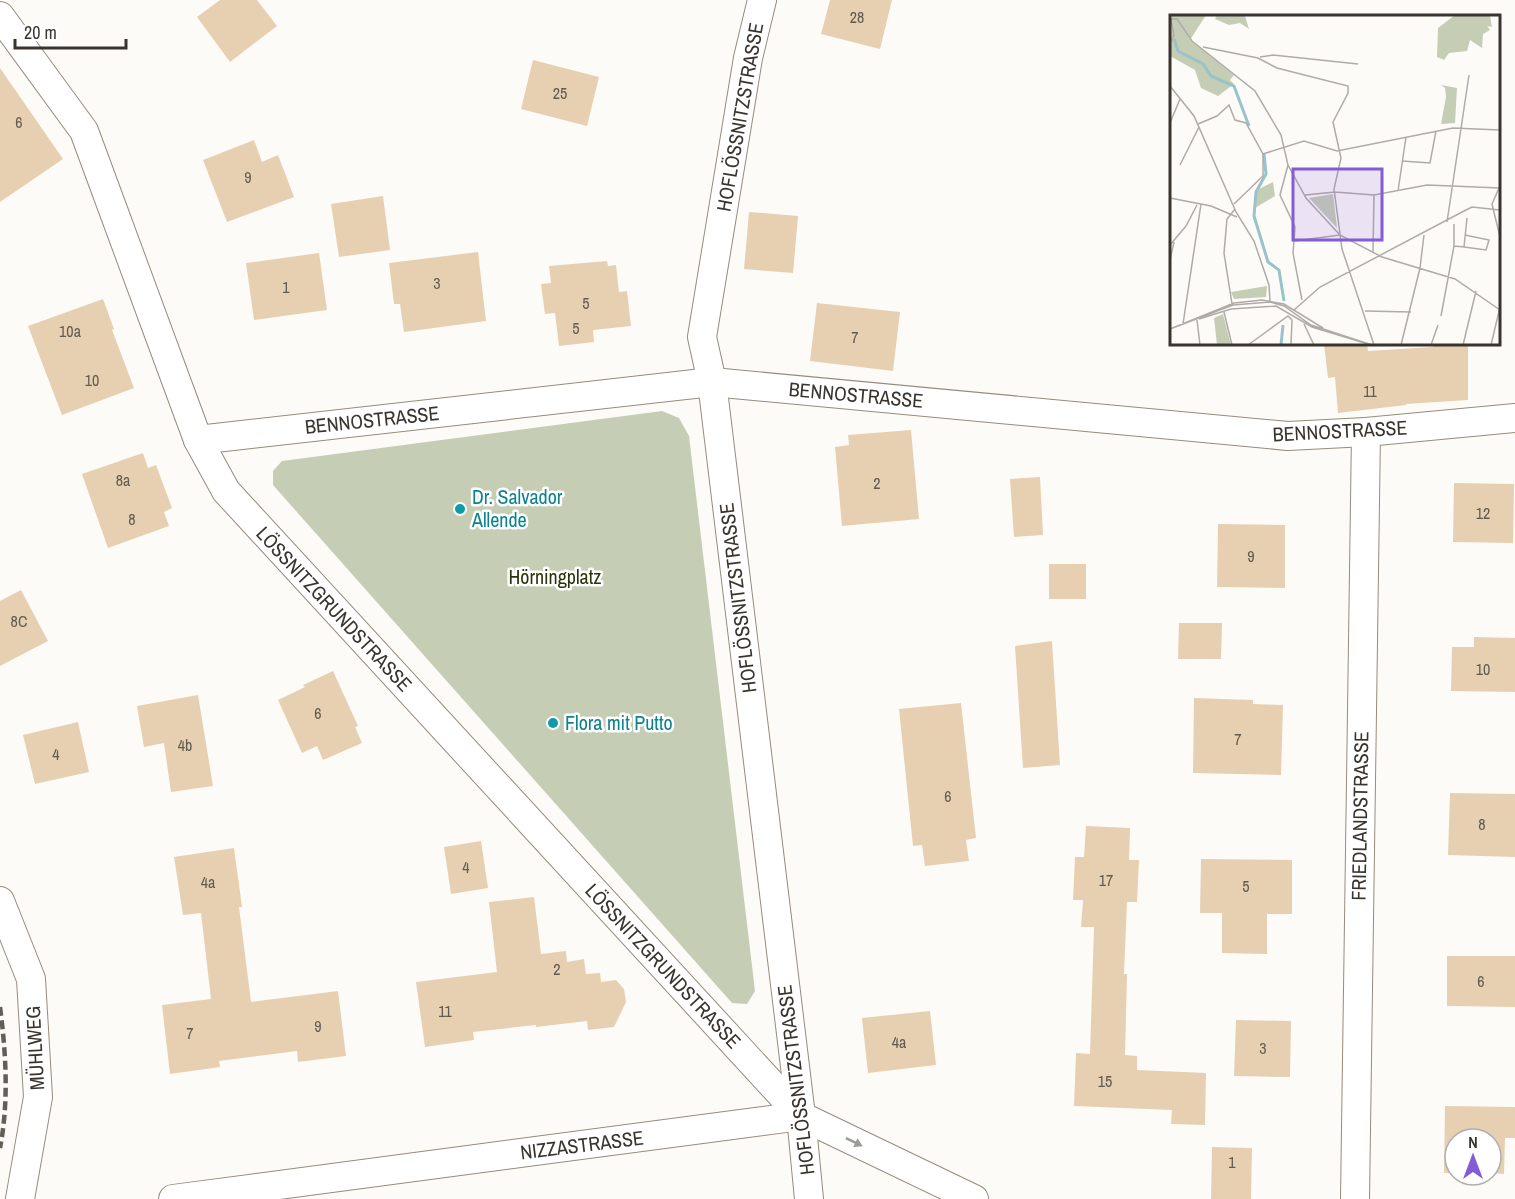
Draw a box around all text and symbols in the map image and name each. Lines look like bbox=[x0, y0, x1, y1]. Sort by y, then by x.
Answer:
house number: 28 bbox=[850, 6, 864, 28]
scale bar bbox=[15, 12, 126, 50]
inset map bbox=[1170, 15, 1500, 345]
text: 20 m bbox=[24, 20, 57, 45]
street label: HOFLÖSSNITZSTRASSE bbox=[710, 20, 769, 213]
house number: 25 bbox=[553, 82, 567, 104]
house number: 6 bbox=[15, 111, 23, 133]
house number: 9 bbox=[244, 166, 252, 188]
house number: 3 bbox=[433, 272, 441, 294]
house number: 1 bbox=[282, 276, 290, 298]
house number: 5 bbox=[582, 292, 590, 314]
house number: 5 bbox=[572, 317, 580, 339]
house number: 10a bbox=[59, 320, 82, 342]
house number: 7 bbox=[851, 326, 859, 348]
house number: 10 bbox=[85, 369, 99, 391]
street label: BENNOSTRASSE bbox=[788, 375, 924, 414]
house number: 11 bbox=[1363, 380, 1378, 402]
street label: BENNOSTRASSE bbox=[303, 399, 440, 440]
street label: BENNOSTRASSE bbox=[1272, 413, 1408, 448]
house number: 8a bbox=[116, 469, 131, 491]
house number: 2 bbox=[873, 472, 881, 494]
place label: Dr. Salvador Allende bbox=[471, 483, 563, 533]
street label: HOFLÖSSNITZSTRASSE bbox=[712, 501, 763, 695]
marker: Dr. Salvador Allende bbox=[453, 502, 467, 516]
house number: 12 bbox=[1476, 502, 1490, 524]
house number: 8 bbox=[128, 508, 136, 530]
street label: LÖSSNITZGRUNDSTRASSE bbox=[251, 520, 418, 697]
house number: 9 bbox=[1247, 545, 1255, 567]
park label: Hörningplatz bbox=[509, 563, 601, 590]
house number: 8C bbox=[11, 610, 27, 632]
house number: 10 bbox=[1476, 658, 1490, 680]
house number: 6 bbox=[314, 702, 322, 724]
place label: Flora mit Putto bbox=[565, 709, 673, 736]
marker: Flora mit Putto bbox=[546, 716, 560, 730]
house number: 7 bbox=[1234, 728, 1242, 750]
street label: FRIEDLANDSTRASSE bbox=[1345, 731, 1374, 901]
house number: 4b bbox=[178, 734, 192, 756]
house number: 4 bbox=[52, 743, 60, 765]
house number: 6 bbox=[944, 785, 952, 807]
house number: 8 bbox=[1478, 813, 1486, 835]
house number: 4 bbox=[462, 856, 470, 878]
house number: 17 bbox=[1099, 869, 1113, 891]
house number: 4a bbox=[201, 871, 216, 893]
house number: 5 bbox=[1242, 875, 1250, 897]
street label: LÖSSNITZGRUNDSTRASSE bbox=[580, 877, 747, 1054]
house number: 2 bbox=[553, 958, 561, 980]
house number: 6 bbox=[1477, 970, 1485, 992]
street label: HOFLÖSSNITZSTRASSE bbox=[770, 983, 821, 1177]
house number: 11 bbox=[438, 1000, 453, 1022]
street label: MÜHLWEG bbox=[19, 1005, 50, 1091]
house number: 9 bbox=[314, 1015, 322, 1037]
house number: 7 bbox=[186, 1022, 194, 1044]
house number: 4a bbox=[892, 1031, 907, 1053]
house number: 3 bbox=[1259, 1037, 1267, 1059]
house number: 15 bbox=[1098, 1070, 1112, 1092]
street label: NIZZASTRASSE bbox=[519, 1124, 645, 1165]
north arrow bbox=[1443, 1127, 1503, 1187]
text: N bbox=[1468, 1131, 1478, 1153]
one-way arrow bbox=[845, 1137, 862, 1146]
house number: 1 bbox=[1228, 1151, 1236, 1173]

